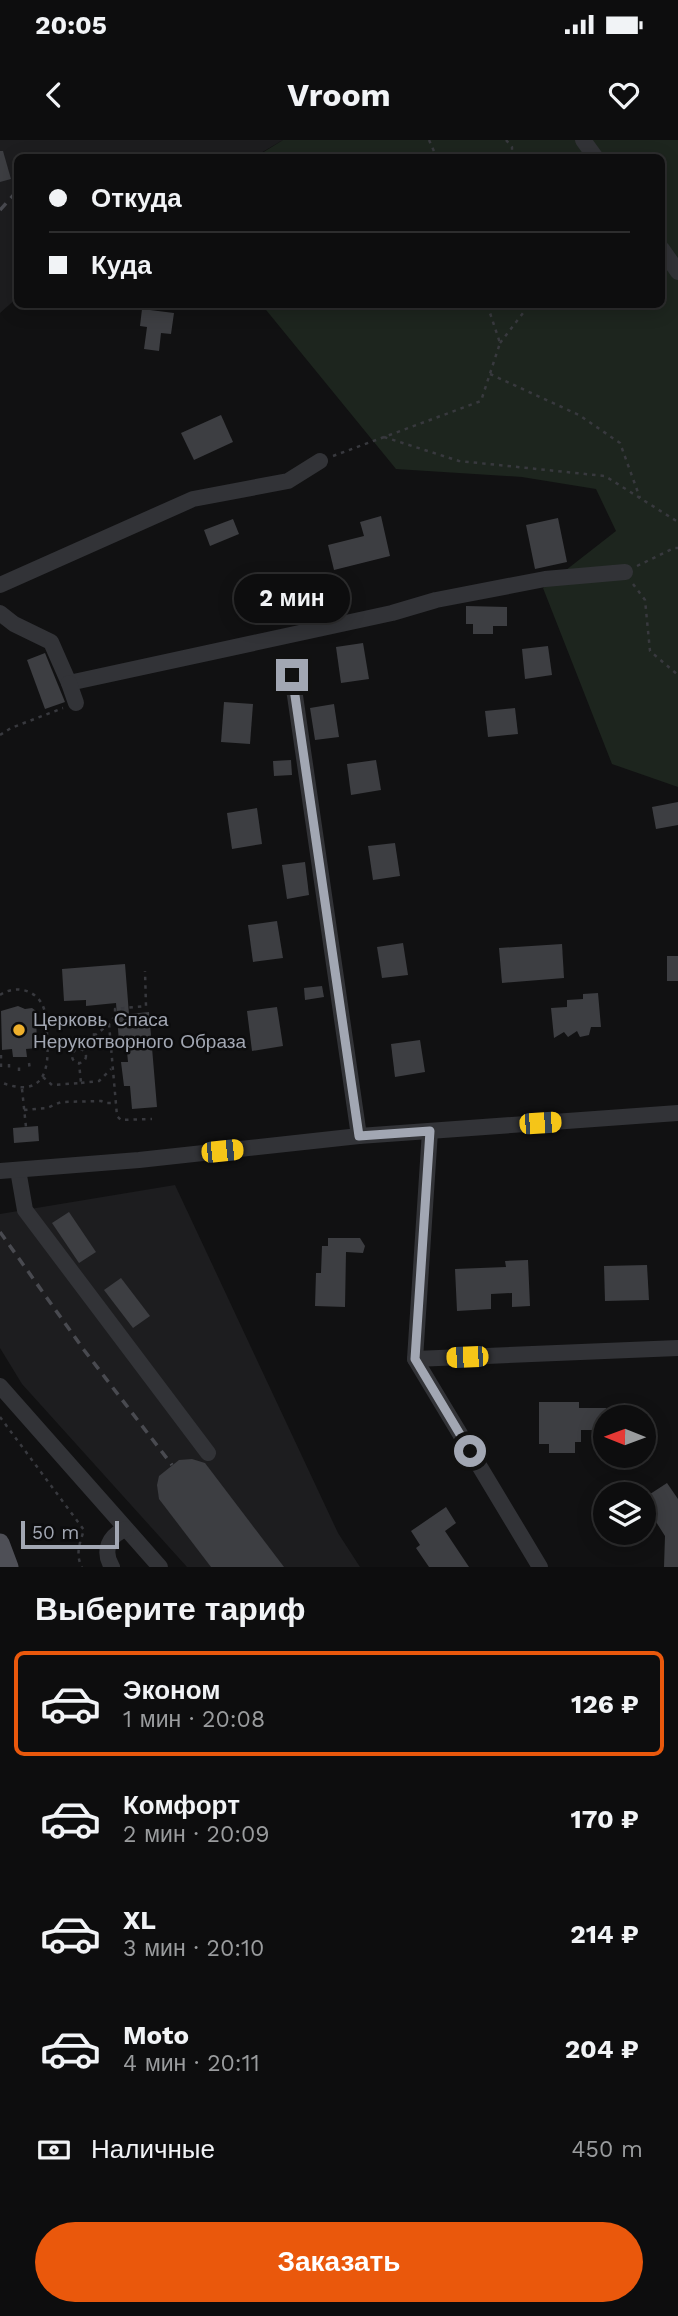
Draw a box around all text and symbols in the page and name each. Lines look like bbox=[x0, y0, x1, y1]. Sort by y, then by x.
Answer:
text: 20:05 bbox=[35, 10, 107, 40]
icon: back bbox=[35, 76, 73, 114]
text: Vroom bbox=[287, 76, 391, 114]
icon: heart bbox=[605, 76, 643, 114]
text: Откуда bbox=[91, 183, 182, 213]
text: Куда bbox=[91, 250, 152, 280]
callout: 2 мин bbox=[234, 574, 350, 622]
text: 2 мин bbox=[259, 585, 325, 612]
route end bbox=[276, 659, 308, 691]
place label: Церковь Спаса Нерукотворного Образа bbox=[33, 1008, 246, 1053]
marker: Церковь Спаса Нерукотворного Образа bbox=[11, 1022, 27, 1038]
car bbox=[519, 1111, 562, 1135]
car bbox=[201, 1138, 244, 1164]
car bbox=[446, 1346, 489, 1368]
north arrow bbox=[593, 1405, 656, 1468]
map controls bbox=[593, 1405, 656, 1545]
route start bbox=[454, 1435, 486, 1467]
button: layers bbox=[593, 1482, 656, 1545]
scale bar bbox=[21, 1518, 119, 1550]
text: 50 m bbox=[32, 1521, 79, 1544]
text: Выберите тариф bbox=[35, 1590, 306, 1628]
icon: car bbox=[39, 1672, 102, 1735]
text: Эконом bbox=[123, 1675, 221, 1705]
text: 126 ₽ bbox=[571, 1689, 639, 1719]
text: 1 мин · 20:08 bbox=[123, 1706, 265, 1733]
icon: car bbox=[39, 1787, 102, 1850]
text: Комфорт bbox=[123, 1790, 240, 1820]
text: 170 ₽ bbox=[571, 1804, 639, 1834]
text: 2 мин · 20:09 bbox=[123, 1821, 270, 1848]
icon: car bbox=[39, 1902, 102, 1965]
text: XL bbox=[123, 1905, 156, 1935]
text: 214 ₽ bbox=[570, 1919, 639, 1949]
text: 3 мин · 20:10 bbox=[123, 1935, 264, 1962]
icon: car bbox=[39, 2017, 102, 2080]
text: Moto bbox=[123, 2020, 189, 2050]
text: 204 ₽ bbox=[565, 2034, 639, 2064]
text: 4 мин · 20:11 bbox=[123, 2050, 260, 2077]
icon: cash bbox=[35, 2131, 73, 2169]
text: Наличные bbox=[91, 2134, 215, 2164]
text: 450 m bbox=[571, 2136, 643, 2163]
button: Заказать bbox=[35, 2222, 643, 2302]

